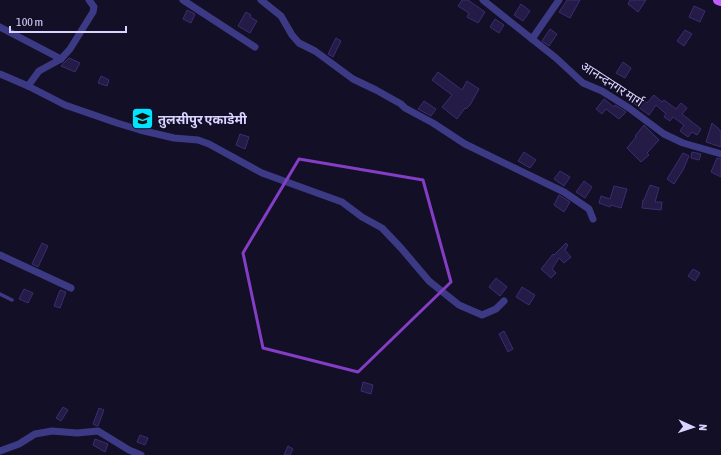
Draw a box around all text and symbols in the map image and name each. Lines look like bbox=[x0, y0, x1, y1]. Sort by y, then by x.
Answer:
scale bar bbox=[10, 8, 126, 34]
text: 100 m bbox=[16, 15, 43, 29]
street label: आनन्दनगर मार्ग bbox=[578, 58, 647, 110]
school or university icon: तुलसीपुर एकाडेमी bbox=[129, 106, 155, 132]
place label: तुलसीपुर एकाडेमी bbox=[158, 112, 248, 129]
north arrow bbox=[673, 407, 713, 447]
text: N bbox=[697, 424, 709, 431]

